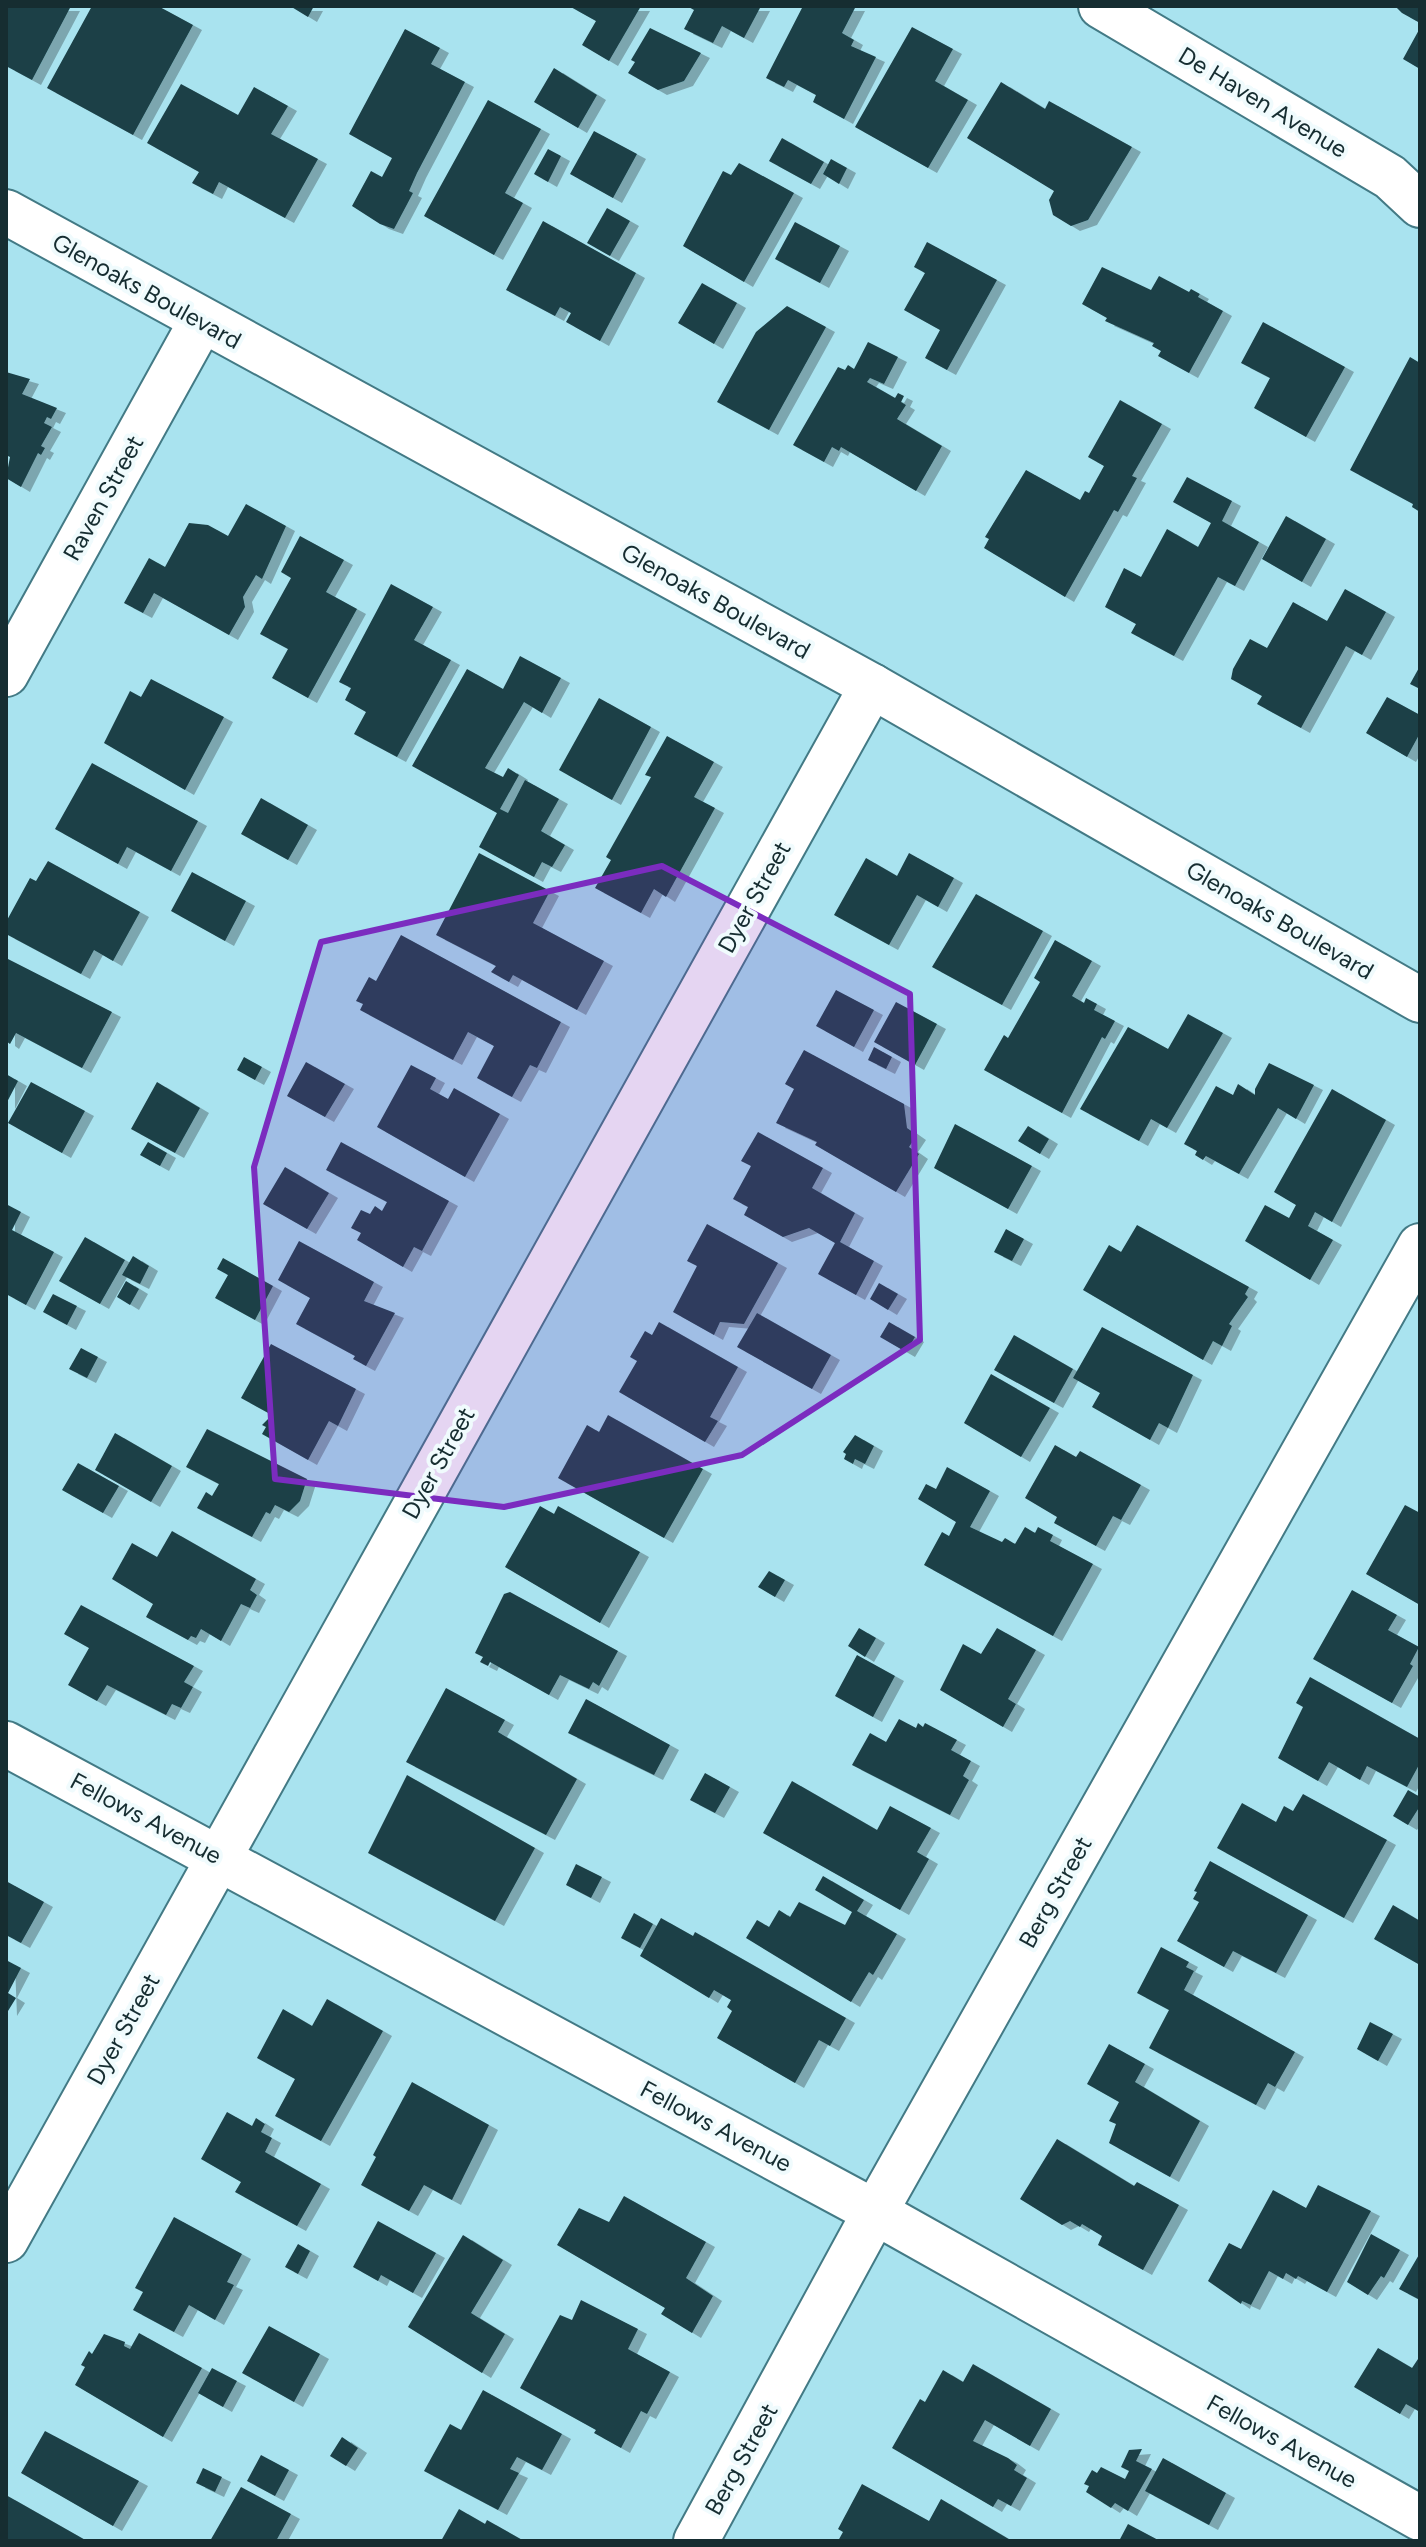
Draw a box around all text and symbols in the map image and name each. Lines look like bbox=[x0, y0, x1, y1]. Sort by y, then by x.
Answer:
street label: De Haven Avenue bbox=[1173, 40, 1353, 164]
street label: Glenoaks Boulevard bbox=[47, 227, 247, 355]
street label: Raven Street bbox=[57, 430, 149, 566]
street label: Glenoaks Boulevard bbox=[616, 537, 816, 665]
street label: Dyer Street bbox=[711, 836, 797, 958]
street label: Glenoaks Boulevard bbox=[1181, 855, 1379, 985]
street label: Dyer Street bbox=[395, 1402, 481, 1524]
street label: Fellows Avenue bbox=[65, 1766, 227, 1870]
street label: Berg Street bbox=[1012, 1831, 1098, 1953]
street label: Dyer Street bbox=[80, 1968, 166, 2090]
street label: Fellows Avenue bbox=[635, 2074, 797, 2178]
street label: Fellows Avenue bbox=[1202, 2388, 1362, 2494]
street label: Berg Street bbox=[698, 2398, 784, 2520]

